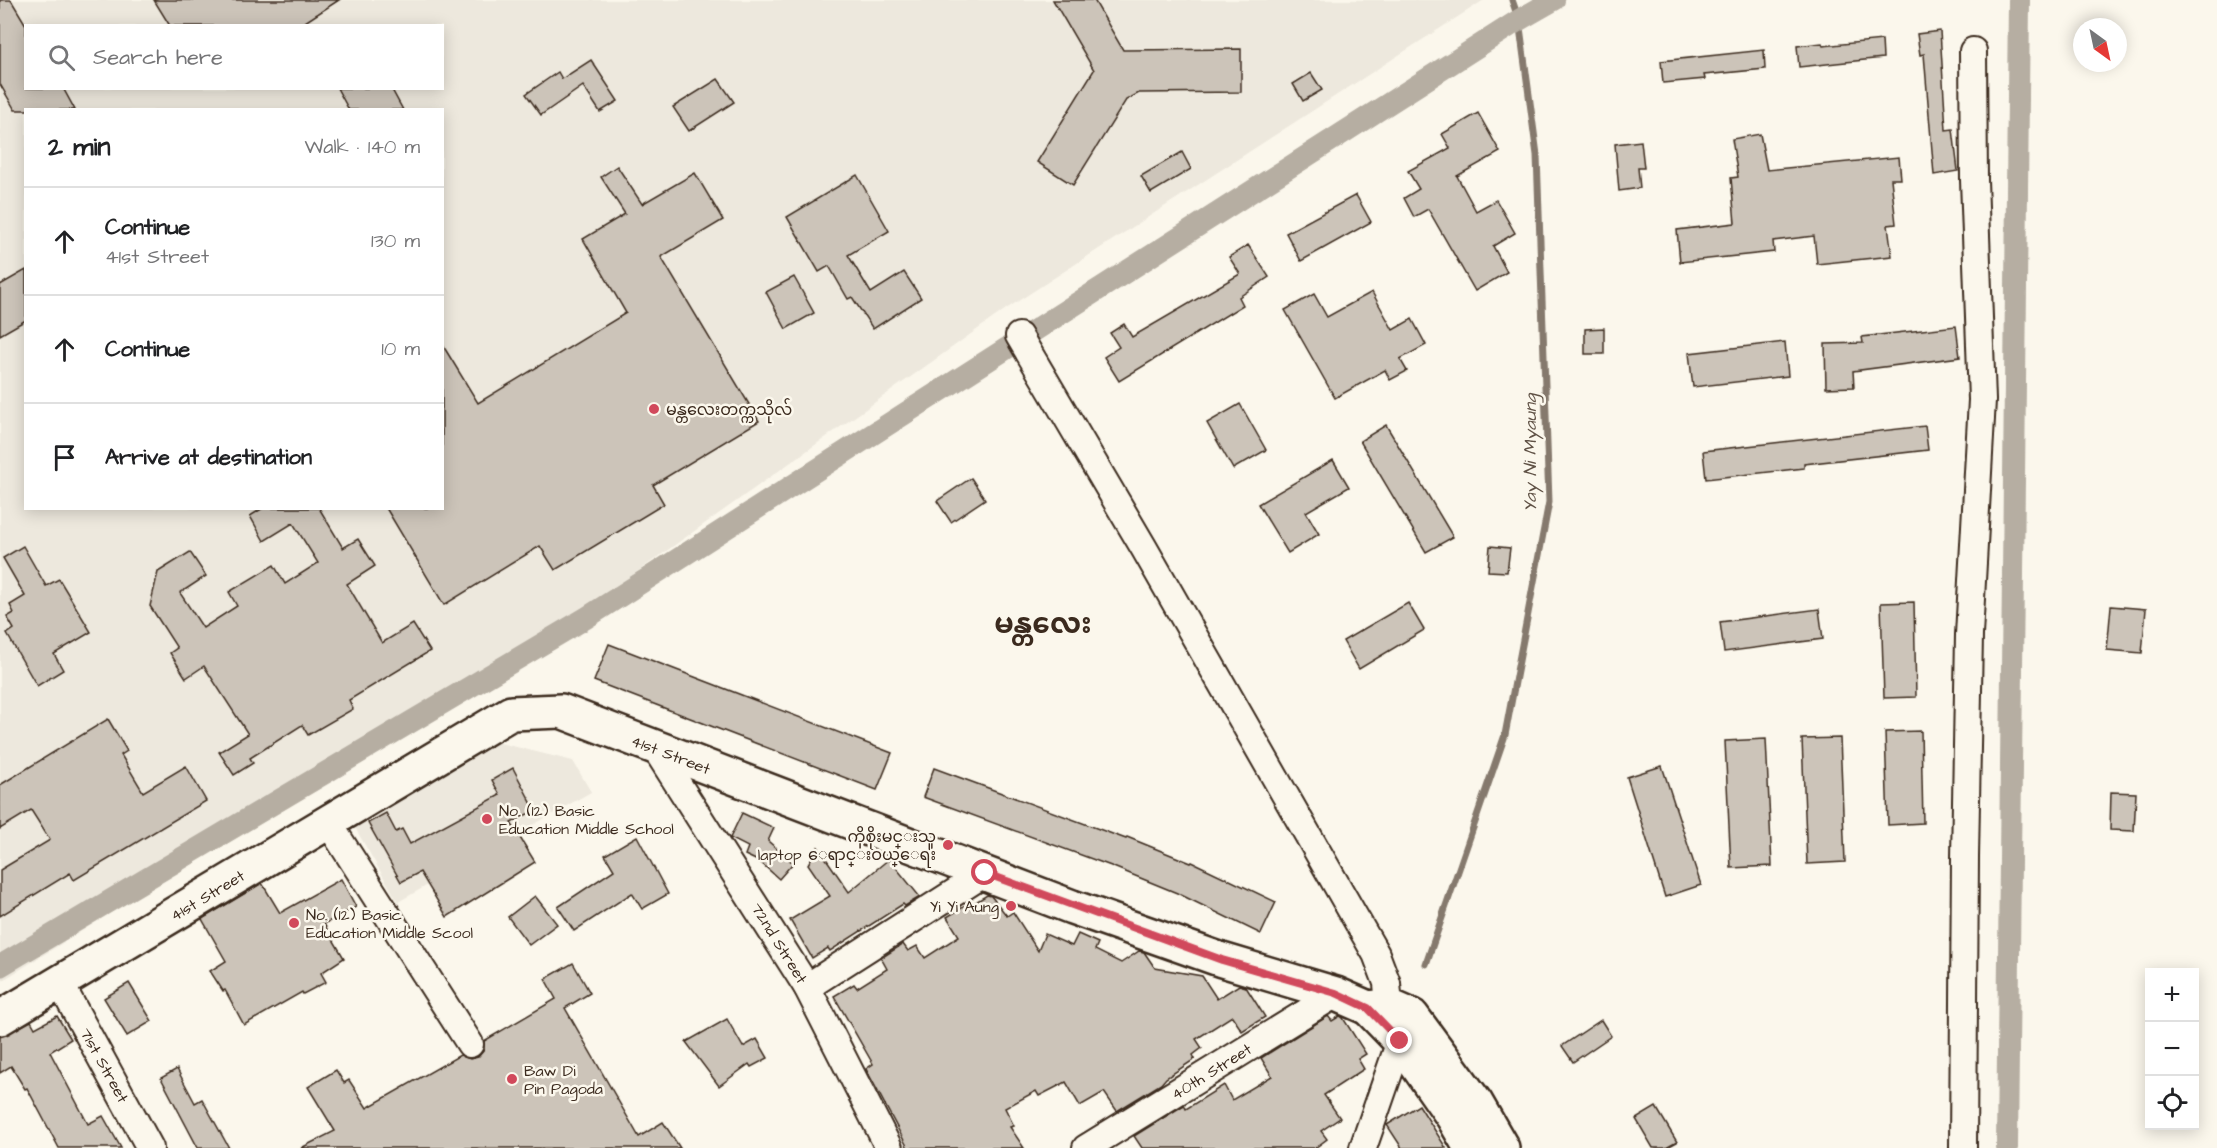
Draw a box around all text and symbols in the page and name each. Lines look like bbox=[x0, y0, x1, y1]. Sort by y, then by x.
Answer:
north arrow bbox=[2073, 18, 2127, 72]
search box bbox=[24, 24, 444, 90]
icon: search bbox=[45, 41, 78, 74]
text: Search here bbox=[93, 42, 223, 73]
text: 2 min bbox=[48, 129, 110, 165]
text: Walk · 140 m bbox=[304, 133, 420, 161]
text: Continue bbox=[105, 212, 190, 243]
icon: ahead bbox=[48, 225, 81, 258]
text: 130 m bbox=[371, 227, 420, 255]
text: 41st Street bbox=[105, 243, 209, 271]
icon: ahead bbox=[48, 333, 81, 366]
text: Continue bbox=[105, 334, 190, 365]
text: 10 m bbox=[381, 335, 420, 363]
water label: Yay Ni Myaung bbox=[1518, 392, 1544, 512]
place label: မန္တလေးတက္ကသိုလ် bbox=[666, 398, 792, 424]
marker: မန္တလေးတက္ကသိုလ် bbox=[647, 402, 661, 416]
icon: arrive bbox=[48, 441, 81, 474]
text: Arrive at destination bbox=[105, 442, 312, 473]
district label: မန္တလေး bbox=[994, 605, 1092, 646]
street label: 41st Street bbox=[628, 730, 714, 780]
place label: No. (12) Basic Education Middle School bbox=[499, 800, 674, 840]
marker: No. (12) Basic Education Middle School bbox=[480, 812, 494, 826]
place label: ကိုစိုးမင္းသူ laptop ေရာင္းဝယ္ေရး bbox=[758, 826, 936, 868]
marker: ကိုစိုးမင္းသူ laptop ေရာင္းဝယ္ေရး bbox=[941, 838, 955, 852]
route start bbox=[971, 859, 997, 885]
street label: 41st Street bbox=[166, 865, 249, 927]
place label: Yi Yi Aung bbox=[930, 896, 999, 919]
street label: 72nd Street bbox=[746, 899, 813, 988]
marker: Yi Yi Aung bbox=[1004, 899, 1018, 913]
place label: No. (12) Basic Education Middle Scool bbox=[306, 904, 473, 944]
marker: No. (12) Basic Education Middle Scool bbox=[287, 916, 301, 930]
map controls bbox=[2145, 968, 2199, 1130]
button: + bbox=[2145, 968, 2199, 1022]
button: − bbox=[2145, 1022, 2199, 1076]
street label: 71st Street bbox=[75, 1024, 134, 1107]
route end bbox=[1386, 1027, 1412, 1053]
street label: 40th Street bbox=[1167, 1038, 1256, 1105]
place label: Baw Di Pin Pagoda bbox=[524, 1060, 603, 1101]
marker: Baw Di Pin Pagoda bbox=[505, 1072, 519, 1086]
button: locate bbox=[2145, 1076, 2199, 1130]

